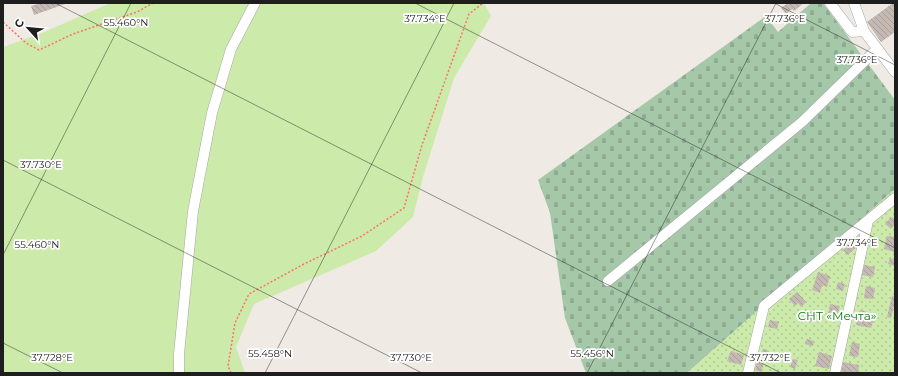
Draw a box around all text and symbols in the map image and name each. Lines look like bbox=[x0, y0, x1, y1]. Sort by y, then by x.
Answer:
north arrow bbox=[8, 8, 48, 48]
text: 37.734°E bbox=[404, 12, 446, 25]
text: 37.736°E bbox=[764, 12, 806, 25]
text: 55.460°N bbox=[104, 16, 148, 29]
text: С bbox=[11, 17, 27, 30]
text: 37.736°E bbox=[836, 53, 878, 66]
text: 37.730°E bbox=[20, 158, 62, 171]
text: 37.734°E bbox=[836, 236, 878, 249]
text: 55.460°N bbox=[15, 238, 59, 251]
park label: СНТ «Мечта» bbox=[798, 308, 877, 323]
text: 55.458°N bbox=[248, 347, 292, 360]
text: 55.456°N bbox=[570, 347, 614, 360]
text: 37.728°E bbox=[31, 351, 73, 364]
text: 37.730°E bbox=[390, 351, 432, 364]
text: 37.732°E bbox=[750, 351, 791, 364]

